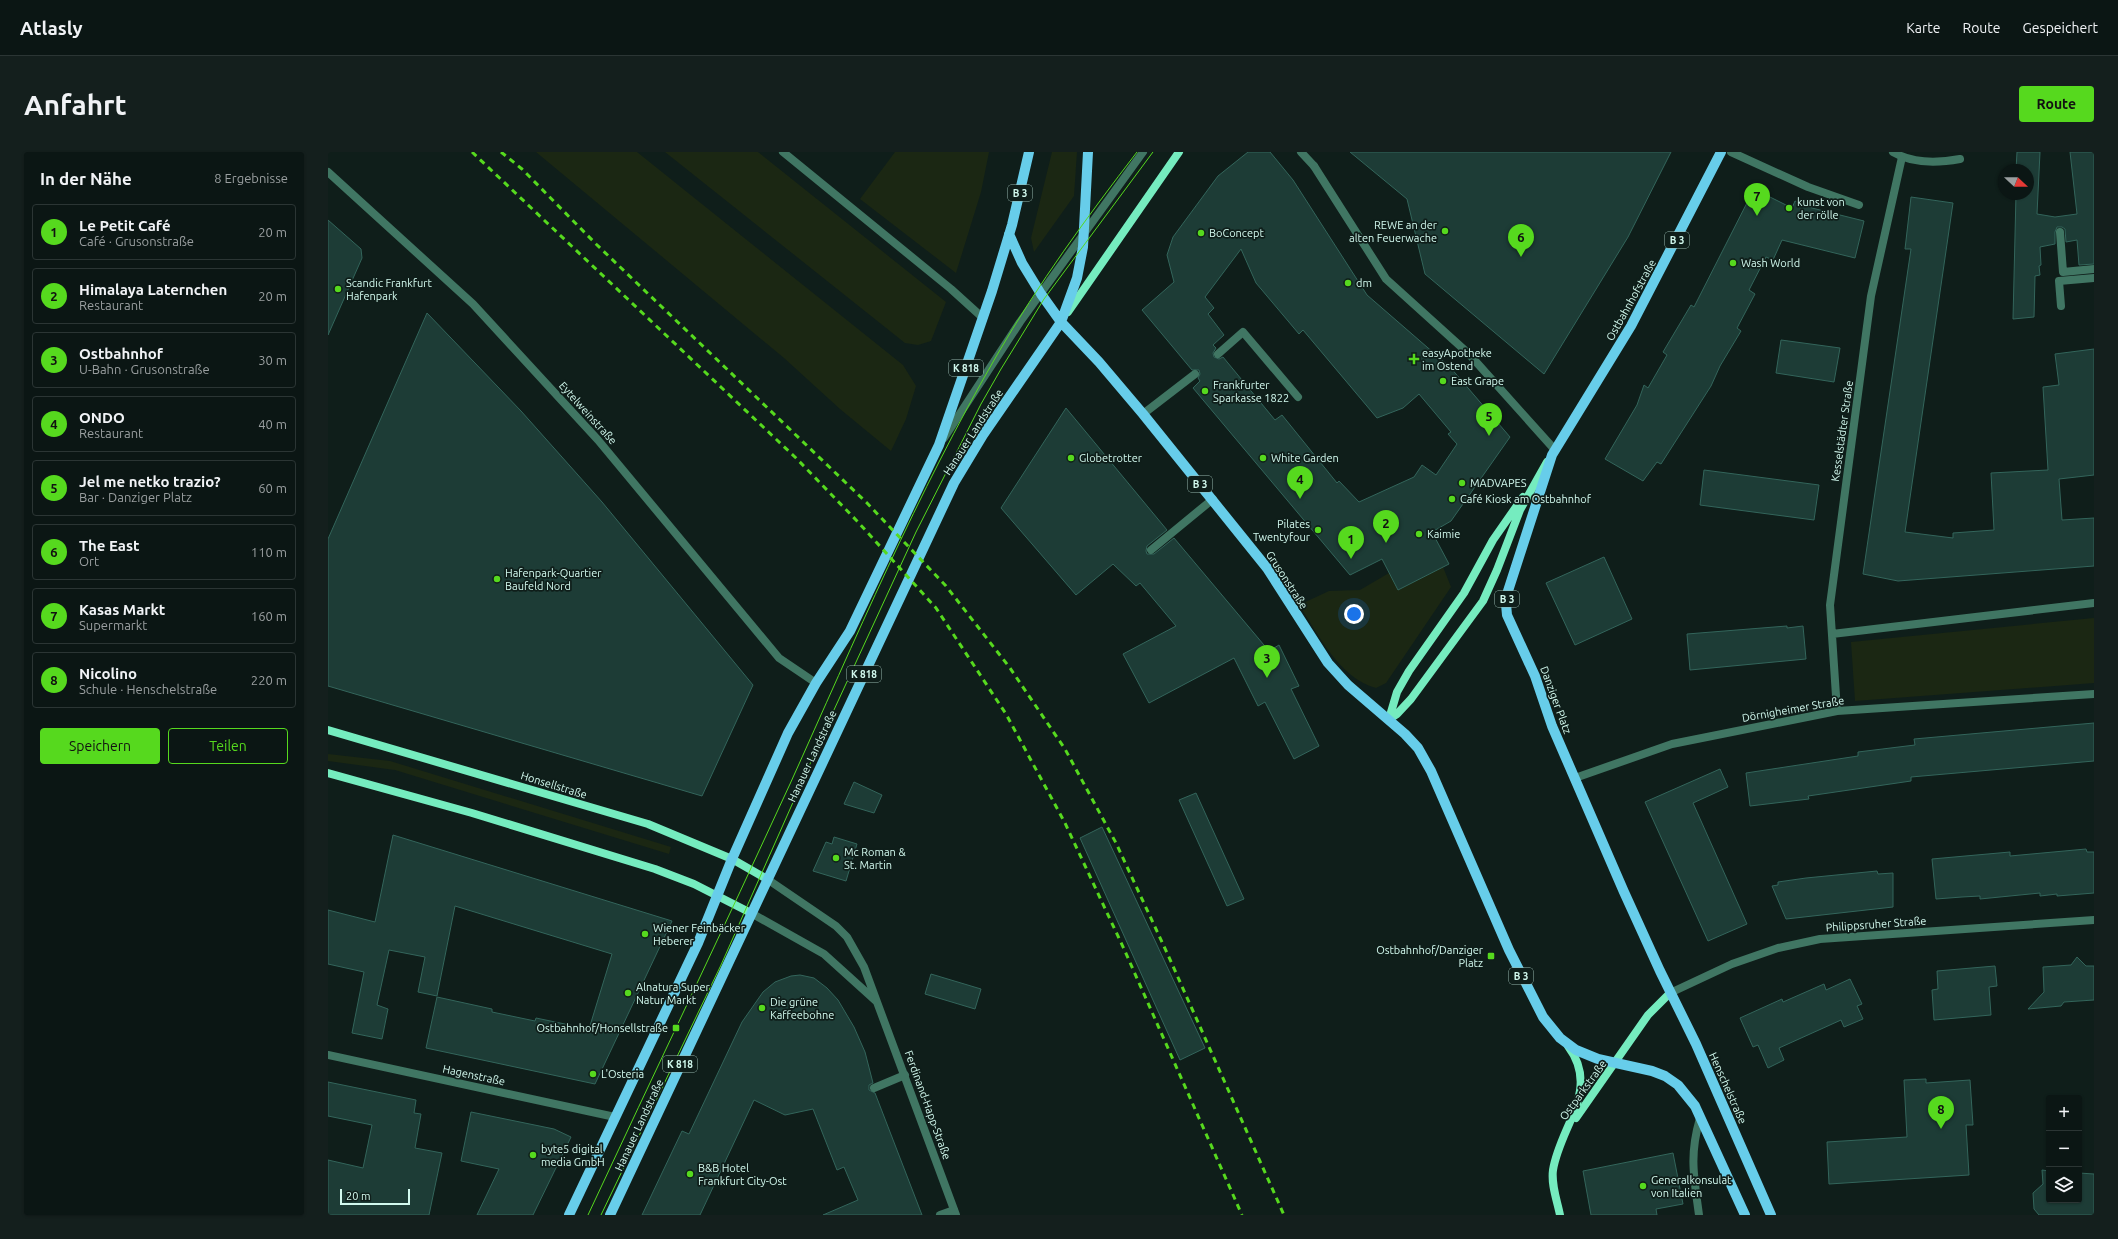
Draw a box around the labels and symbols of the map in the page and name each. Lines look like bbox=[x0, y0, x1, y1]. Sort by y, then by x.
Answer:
north arrow bbox=[1998, 164, 2034, 200]
pin: 7 bbox=[1744, 183, 1770, 216]
road number: B 3 bbox=[1008, 185, 1032, 201]
place label: kunst von der rölle bbox=[1797, 196, 1845, 221]
marker: kunst von der rölle bbox=[1784, 203, 1794, 213]
place label: REWE an der alten Feuerwache bbox=[1349, 219, 1438, 244]
pin: 6 bbox=[1508, 224, 1534, 257]
marker: REWE an der alten Feuerwache bbox=[1440, 226, 1450, 236]
place label: BoConcept bbox=[1209, 227, 1264, 239]
marker: BoConcept bbox=[1196, 228, 1206, 238]
road number: B 3 bbox=[1665, 232, 1689, 248]
street label: Ostbahnhofstraße bbox=[1604, 257, 1658, 343]
place label: Wash World bbox=[1741, 257, 1800, 269]
marker: Wash World bbox=[1728, 258, 1738, 268]
place label: Scandic Frankfurt Hafenpark bbox=[346, 277, 432, 302]
place label: dm bbox=[1356, 277, 1372, 289]
marker: dm bbox=[1343, 278, 1353, 288]
marker: Scandic Frankfurt Hafenpark bbox=[333, 284, 343, 294]
place label: easyApotheke im Ostend bbox=[1422, 347, 1492, 372]
marker: easyApotheke im Ostend bbox=[1409, 354, 1419, 364]
road number: K 818 bbox=[949, 360, 983, 376]
place label: East Grape bbox=[1451, 375, 1504, 387]
marker: East Grape bbox=[1438, 376, 1448, 386]
street label: Eytelweinstraße bbox=[557, 379, 619, 447]
place label: Frankfurter Sparkasse 1822 bbox=[1213, 379, 1289, 404]
street label: Kesselstädter Straße bbox=[1829, 380, 1855, 482]
marker: Frankfurter Sparkasse 1822 bbox=[1200, 386, 1210, 396]
street label: Hanauer Landstraße bbox=[941, 387, 1005, 477]
pin: 5 bbox=[1476, 403, 1502, 436]
place label: Globetrotter bbox=[1079, 452, 1143, 464]
place label: White Garden bbox=[1271, 452, 1339, 464]
marker: Globetrotter bbox=[1066, 453, 1076, 463]
marker: White Garden bbox=[1258, 453, 1268, 463]
pin: 4 bbox=[1287, 466, 1313, 499]
road number: B 3 bbox=[1188, 476, 1212, 492]
place label: MADVAPES bbox=[1470, 477, 1527, 489]
marker: MADVAPES bbox=[1457, 478, 1467, 488]
place label: Café Kiosk am Ostbahnhof bbox=[1460, 493, 1592, 505]
marker: Café Kiosk am Ostbahnhof bbox=[1447, 494, 1457, 504]
pin: 2 bbox=[1373, 510, 1399, 543]
place label: Pilates Twentyfour bbox=[1253, 518, 1311, 543]
marker: Pilates Twentyfour bbox=[1313, 525, 1323, 535]
pin: 1 bbox=[1338, 526, 1364, 559]
place label: Kaimie bbox=[1427, 528, 1460, 540]
marker: Kaimie bbox=[1414, 529, 1424, 539]
street label: Grusonstraße bbox=[1264, 549, 1310, 611]
place label: Hafenpark-Quartier Baufeld Nord bbox=[505, 567, 602, 592]
marker: Hafenpark-Quartier Baufeld Nord bbox=[492, 574, 502, 584]
road number: B 3 bbox=[1495, 591, 1519, 607]
your location bbox=[1344, 604, 1364, 624]
pin: 3 bbox=[1254, 645, 1280, 678]
street label: Danziger Platz bbox=[1538, 665, 1574, 735]
road number: K 818 bbox=[847, 666, 881, 682]
street label: Dörnigheimer Straße bbox=[1741, 694, 1845, 724]
street label: Hanauer Landstraße bbox=[785, 708, 839, 804]
street label: Honsellstraße bbox=[519, 769, 589, 801]
place label: Mc Roman & St. Martin bbox=[844, 846, 906, 871]
marker: Mc Roman & St. Martin bbox=[831, 853, 841, 863]
street label: Philippsruher Straße bbox=[1825, 914, 1927, 934]
place label: Wiener Feinbäcker Heberer bbox=[653, 922, 746, 947]
marker: Wiener Feinbäcker Heberer bbox=[640, 929, 650, 939]
place label: Ostbahnhof/Danziger Platz bbox=[1376, 944, 1484, 969]
marker: Ostbahnhof/Danziger Platz bbox=[1486, 951, 1496, 961]
road number: B 3 bbox=[1509, 968, 1533, 984]
place label: Alnatura Super Natur Markt bbox=[636, 981, 710, 1006]
marker: Alnatura Super Natur Markt bbox=[623, 988, 633, 998]
place label: Die grüne Kaffeebohne bbox=[770, 996, 834, 1021]
marker: Die grüne Kaffeebohne bbox=[757, 1003, 767, 1013]
place label: Ostbahnhof/Honsellstraße bbox=[537, 1022, 668, 1034]
marker: Ostbahnhof/Honsellstraße bbox=[671, 1023, 681, 1033]
street label: Ferdinand-Happ-Straße bbox=[903, 1049, 953, 1161]
street label: Henschelstraße bbox=[1707, 1050, 1749, 1126]
road number: K 818 bbox=[663, 1056, 697, 1072]
street label: Ostparkstraße bbox=[1557, 1058, 1609, 1122]
street label: Hagenstraße bbox=[442, 1063, 506, 1087]
place label: L'Osteria bbox=[601, 1068, 644, 1080]
marker: L'Osteria bbox=[588, 1069, 598, 1079]
street label: Hanauer Landstraße bbox=[612, 1077, 666, 1173]
pin: 8 bbox=[1928, 1096, 1954, 1129]
place label: byte5 digital media GmbH bbox=[541, 1143, 605, 1168]
marker: byte5 digital media GmbH bbox=[528, 1150, 538, 1160]
place label: B&B Hotel Frankfurt City-Ost bbox=[698, 1162, 787, 1187]
marker: B&B Hotel Frankfurt City-Ost bbox=[685, 1169, 695, 1179]
place label: Generalkonsulat von Italien bbox=[1651, 1174, 1732, 1199]
marker: Generalkonsulat von Italien bbox=[1638, 1181, 1648, 1191]
scale bar bbox=[340, 1187, 410, 1206]

